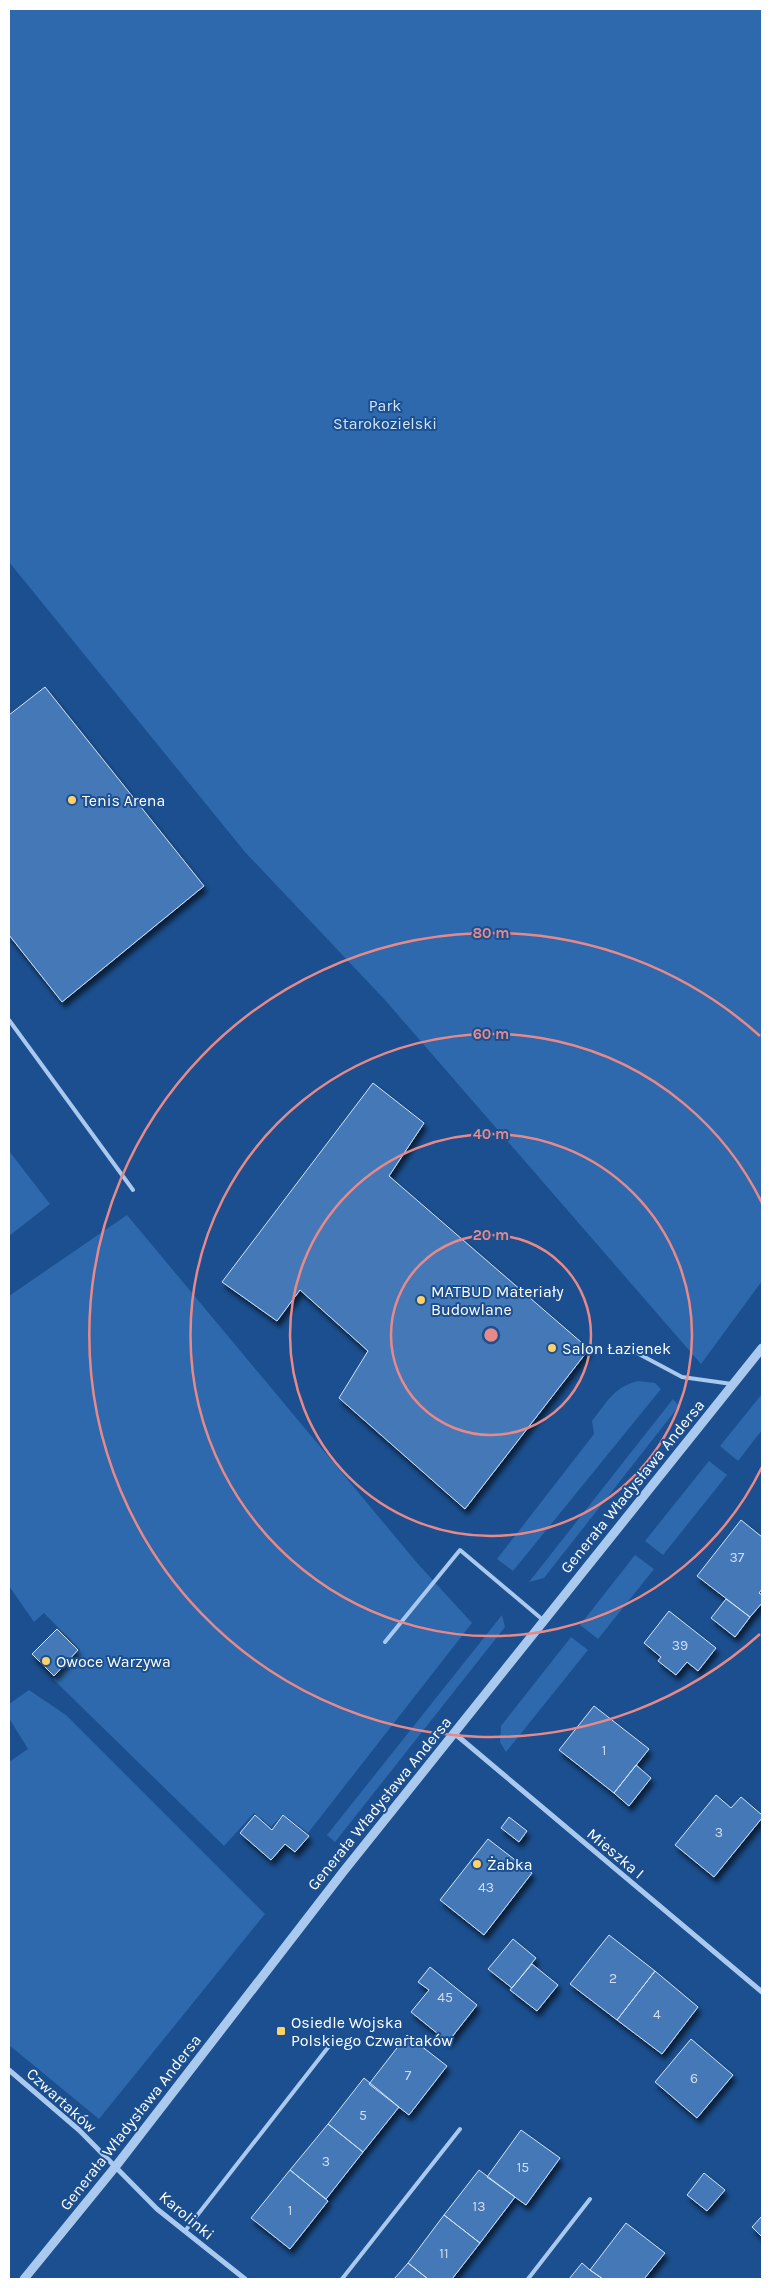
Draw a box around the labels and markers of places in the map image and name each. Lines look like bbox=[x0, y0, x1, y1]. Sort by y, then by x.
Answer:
place label: Tenis Arena bbox=[82, 791, 165, 810]
marker: Tenis Arena bbox=[66, 794, 78, 806]
place label: MATBUD Materiały Budowlane bbox=[431, 1282, 564, 1319]
marker: MATBUD Materiały Budowlane bbox=[415, 1294, 427, 1306]
centre of rings bbox=[482, 1326, 500, 1344]
place label: Salon Łazienek bbox=[562, 1339, 671, 1358]
marker: Salon Łazienek bbox=[546, 1342, 558, 1354]
place label: Owoce Warzywa bbox=[56, 1652, 171, 1671]
marker: Owoce Warzywa bbox=[40, 1655, 52, 1667]
place label: Żabka bbox=[487, 1855, 533, 1874]
marker: Żabka bbox=[471, 1858, 483, 1870]
place label: Osiedle Wojska Polskiego Czwartaków bbox=[291, 2013, 453, 2050]
marker: Osiedle Wojska Polskiego Czwartaków bbox=[275, 2025, 287, 2037]

